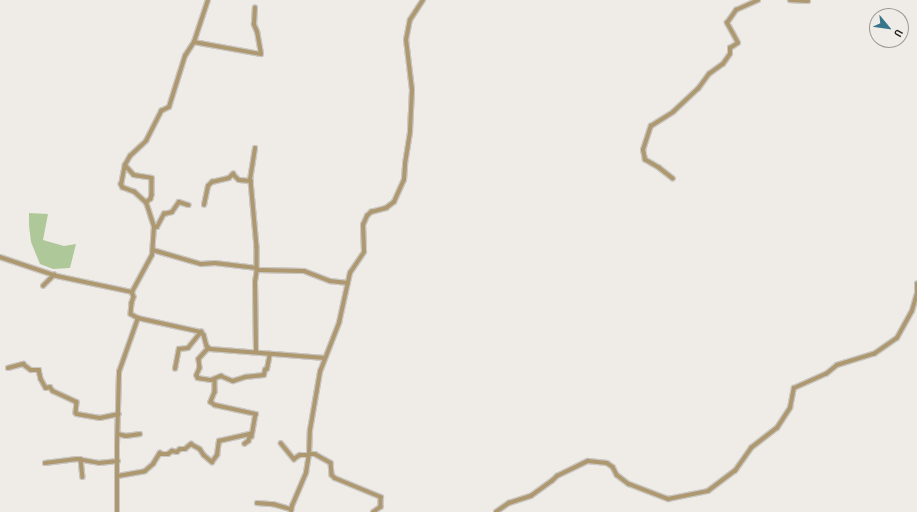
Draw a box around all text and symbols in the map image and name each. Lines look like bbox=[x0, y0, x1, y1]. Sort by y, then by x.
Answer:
north arrow bbox=[869, 8, 909, 48]
text: U bbox=[891, 27, 906, 40]

